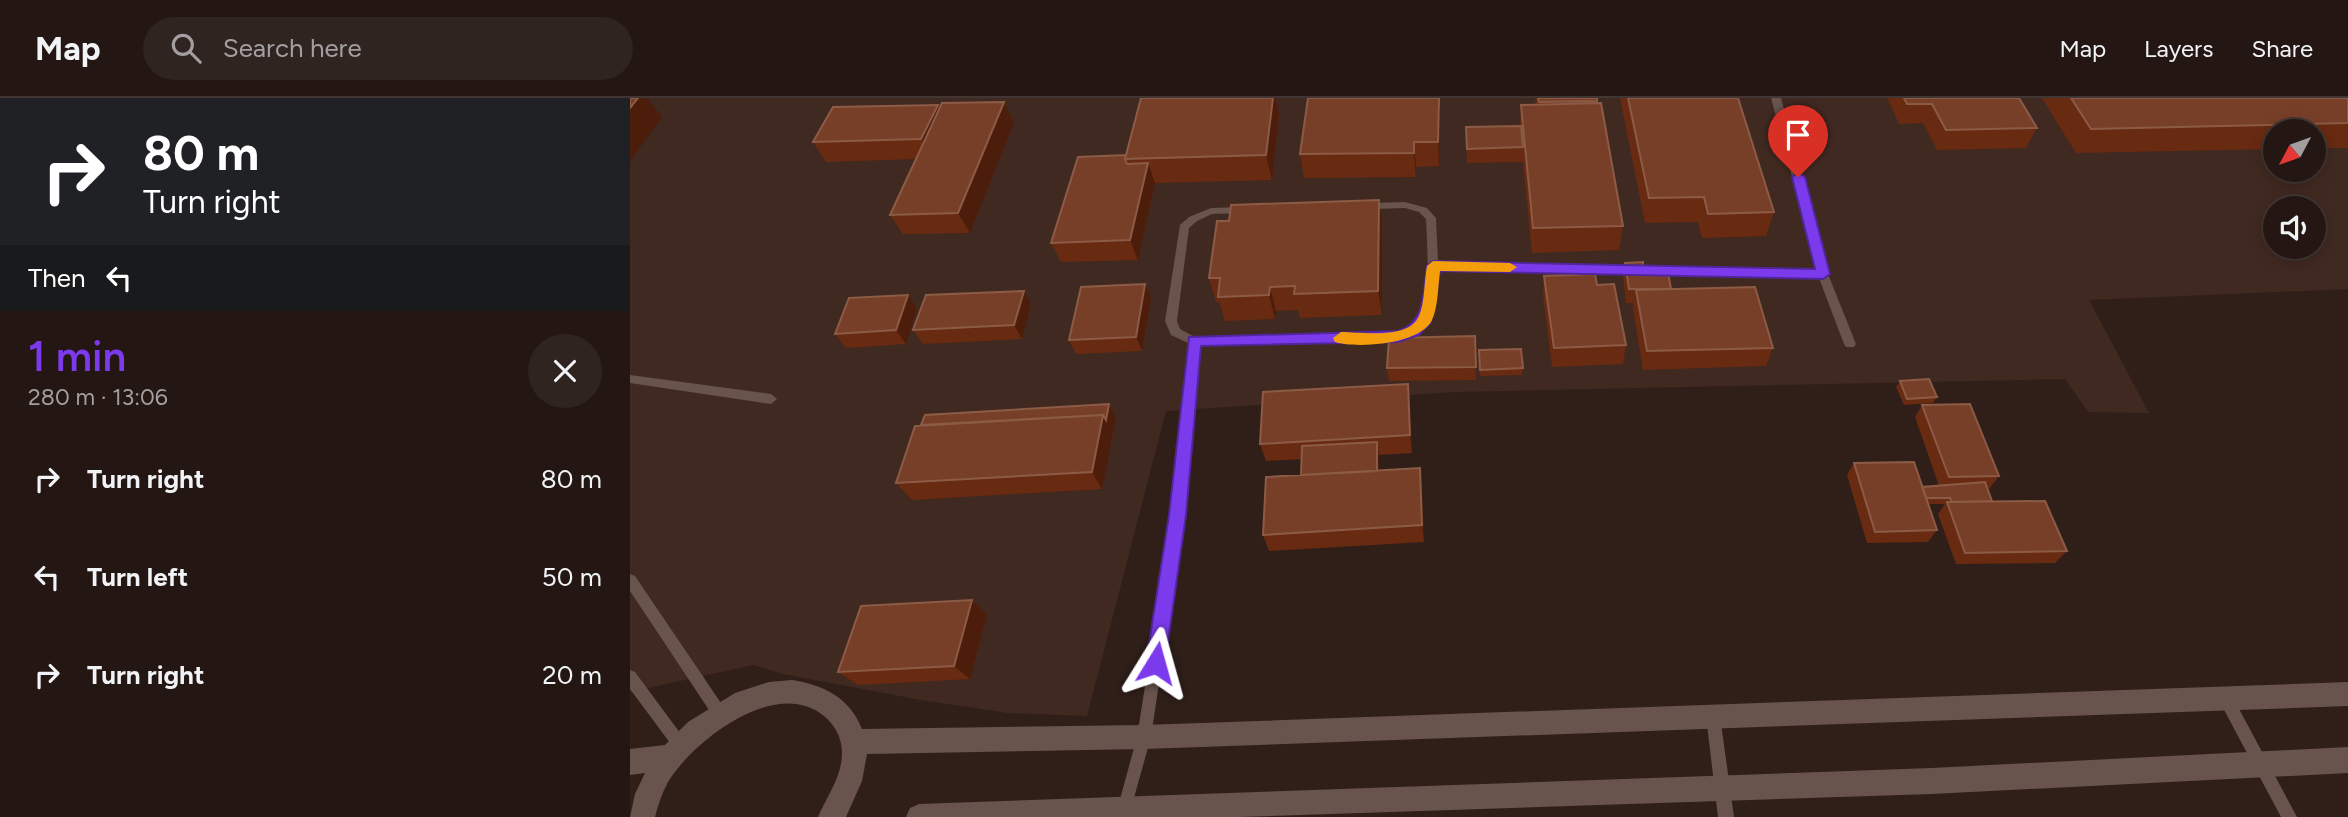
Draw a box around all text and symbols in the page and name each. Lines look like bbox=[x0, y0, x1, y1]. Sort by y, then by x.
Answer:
search box bbox=[143, 17, 633, 80]
text: Map bbox=[35, 29, 101, 68]
icon: search bbox=[167, 29, 205, 67]
text: Search here bbox=[223, 32, 362, 64]
text: Map bbox=[2059, 34, 2106, 63]
text: Layers bbox=[2144, 34, 2213, 63]
text: Share bbox=[2251, 34, 2313, 63]
pin bbox=[1768, 105, 1828, 177]
icon: arrive bbox=[1779, 116, 1817, 154]
north arrow bbox=[2263, 119, 2326, 182]
map controls bbox=[2263, 119, 2326, 259]
text: 80 m bbox=[143, 123, 259, 182]
icon: right bbox=[28, 126, 119, 217]
text: Turn right bbox=[143, 183, 281, 221]
button: sound bbox=[2263, 196, 2326, 259]
icon: left bbox=[100, 259, 138, 297]
text: Then bbox=[28, 262, 86, 294]
text: 1 min bbox=[28, 331, 126, 382]
button: close bbox=[528, 334, 602, 408]
text: 280 m · 13:06 bbox=[28, 383, 168, 411]
icon: right bbox=[28, 460, 66, 498]
text: Turn right bbox=[87, 463, 204, 495]
text: 80 m bbox=[541, 463, 602, 495]
icon: left bbox=[28, 558, 66, 596]
text: Turn left bbox=[87, 561, 188, 593]
text: 50 m bbox=[542, 561, 602, 593]
position arrow bbox=[1119, 626, 1193, 700]
icon: right bbox=[28, 656, 66, 694]
text: Turn right bbox=[87, 659, 204, 691]
text: 20 m bbox=[542, 659, 602, 691]

